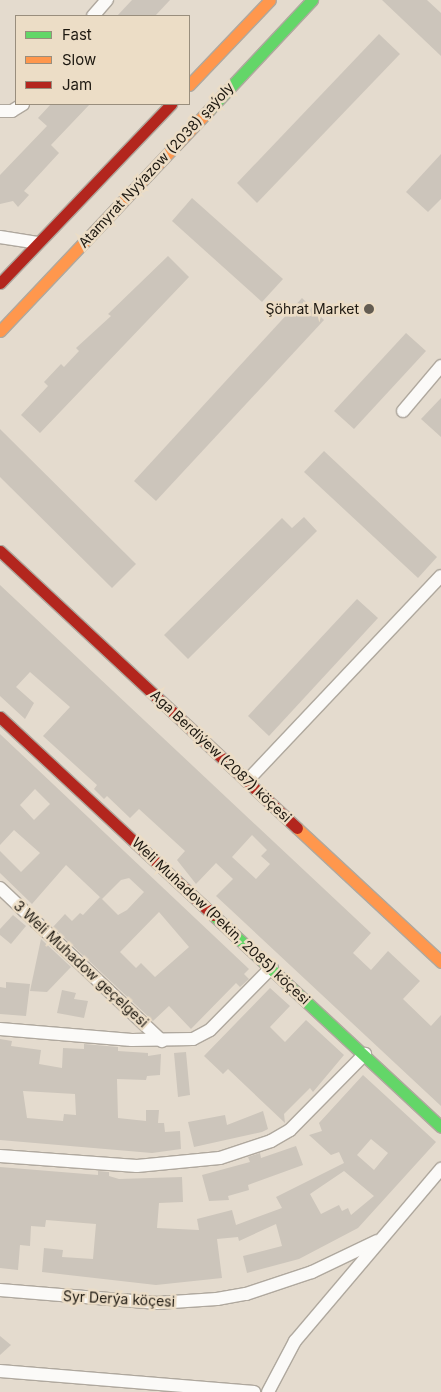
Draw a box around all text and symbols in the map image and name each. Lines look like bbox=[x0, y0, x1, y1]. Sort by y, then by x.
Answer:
legend bbox=[15, 15, 190, 105]
text: Fast bbox=[62, 25, 92, 44]
text: Slow bbox=[62, 50, 96, 69]
text: Jam bbox=[62, 75, 92, 94]
street label: Atamyrat Nyýazow (2038) şaýoly bbox=[75, 79, 237, 251]
place label: Şöhrat Market bbox=[266, 301, 359, 317]
marker: Şöhrat Market bbox=[363, 303, 375, 315]
street label: Aga Berdiýew (2087) köçesi bbox=[147, 686, 295, 826]
street label: Weli Muhadow (Pekin, 2085) köçesi bbox=[129, 834, 313, 1008]
street label: 3 Weli Muhadow geçelgesi bbox=[10, 897, 152, 1031]
street label: Syr Derýa köçesi bbox=[63, 1288, 175, 1310]

